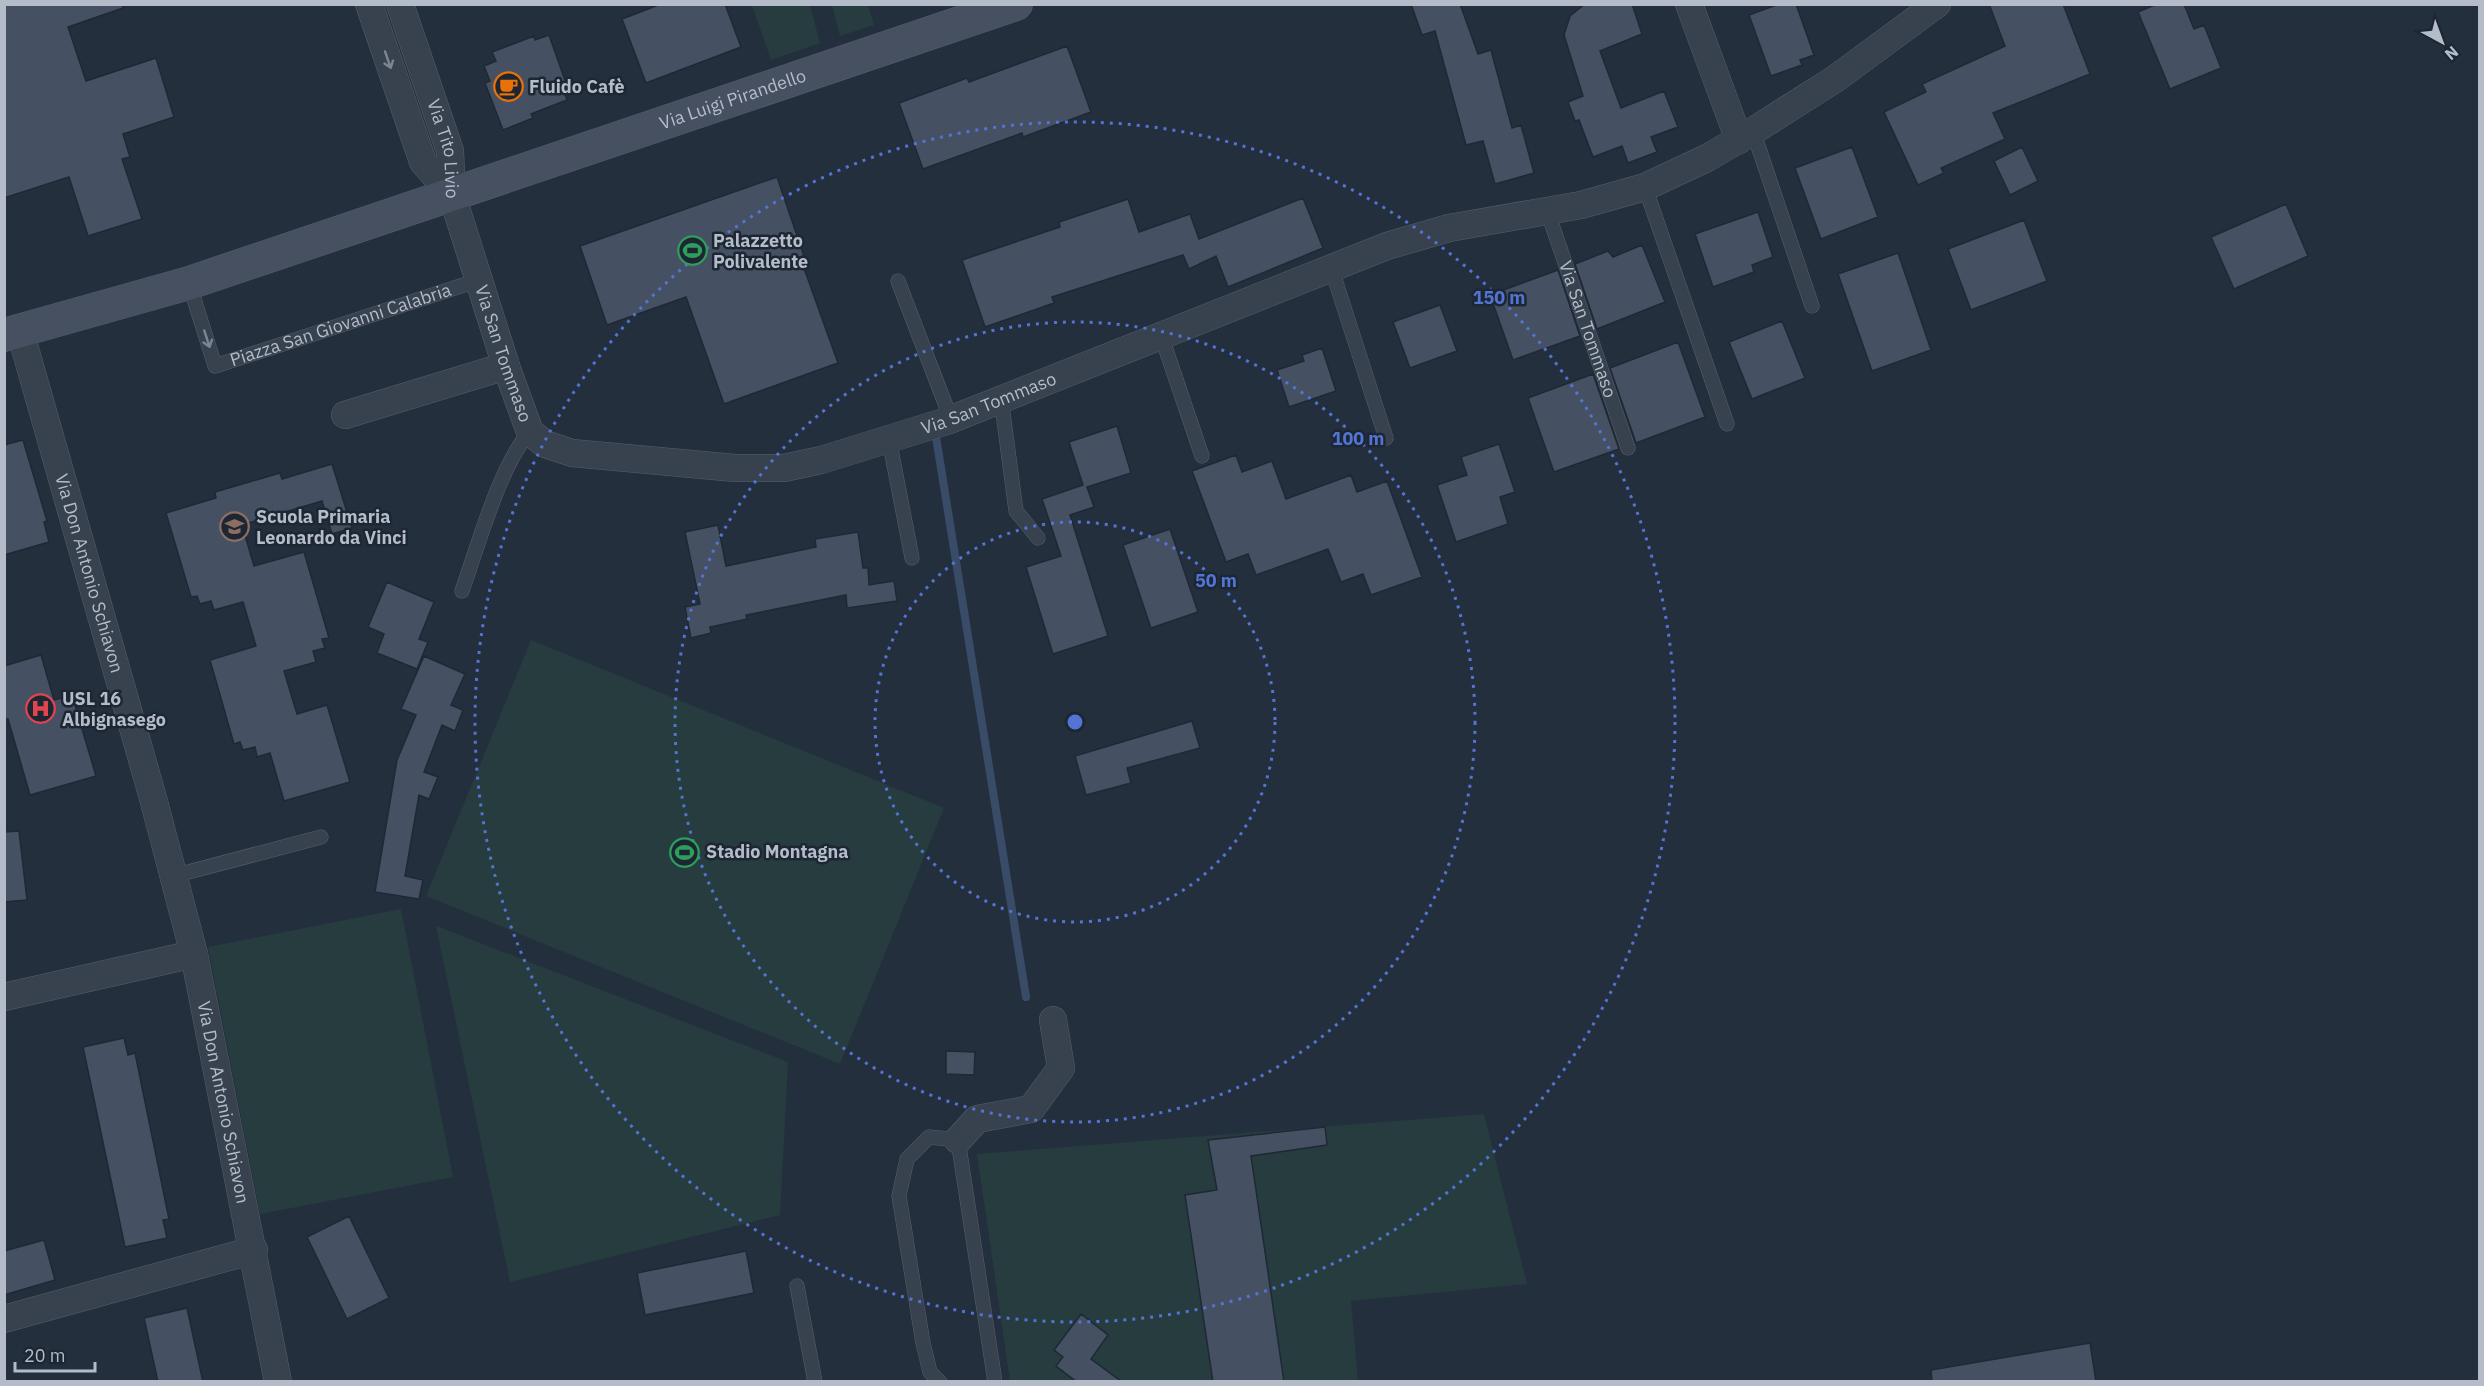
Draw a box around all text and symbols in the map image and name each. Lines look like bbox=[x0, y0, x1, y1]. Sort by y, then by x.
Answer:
north arrow bbox=[2412, 12, 2472, 72]
text: N bbox=[2441, 42, 2463, 65]
one-way arrow bbox=[383, 50, 394, 69]
street label: Via Luigi Pirandello bbox=[656, 64, 809, 134]
cafe icon: Fluido Cafè bbox=[492, 71, 524, 103]
place label: Fluido Cafè bbox=[529, 75, 625, 98]
street label: Via Tito Livio bbox=[422, 96, 464, 199]
place label: Palazzetto Polivalente bbox=[713, 229, 808, 273]
sports icon: Palazzetto Polivalente bbox=[676, 235, 708, 267]
street label: Via San Tommaso bbox=[1554, 258, 1622, 401]
street label: Piazza San Giovanni Calabria bbox=[227, 278, 454, 371]
street label: Via San Tommaso bbox=[470, 282, 537, 425]
text: 150 m bbox=[1473, 286, 1525, 309]
one-way arrow bbox=[202, 329, 213, 348]
street label: Via San Tommaso bbox=[918, 367, 1059, 439]
text: 100 m bbox=[1332, 427, 1384, 450]
street label: Via Don Antonio Schiavon bbox=[50, 471, 129, 675]
place label: Scuola Primaria Leonardo da Vinci bbox=[256, 505, 407, 549]
school or university icon: Scuola Primaria Leonardo da Vinci bbox=[219, 511, 251, 543]
text: 50 m bbox=[1195, 569, 1237, 592]
place label: USL 16 Albignasego bbox=[62, 687, 166, 731]
hospital icon: USL 16 Albignasego bbox=[25, 693, 57, 725]
centre of rings bbox=[1065, 712, 1085, 732]
sports icon: Stadio Montagna bbox=[669, 836, 701, 868]
place label: Stadio Montagna bbox=[706, 840, 848, 863]
street label: Via Don Antonio Schiavon bbox=[192, 999, 255, 1205]
scale bar bbox=[15, 1335, 94, 1373]
text: 20 m bbox=[24, 1344, 66, 1367]

